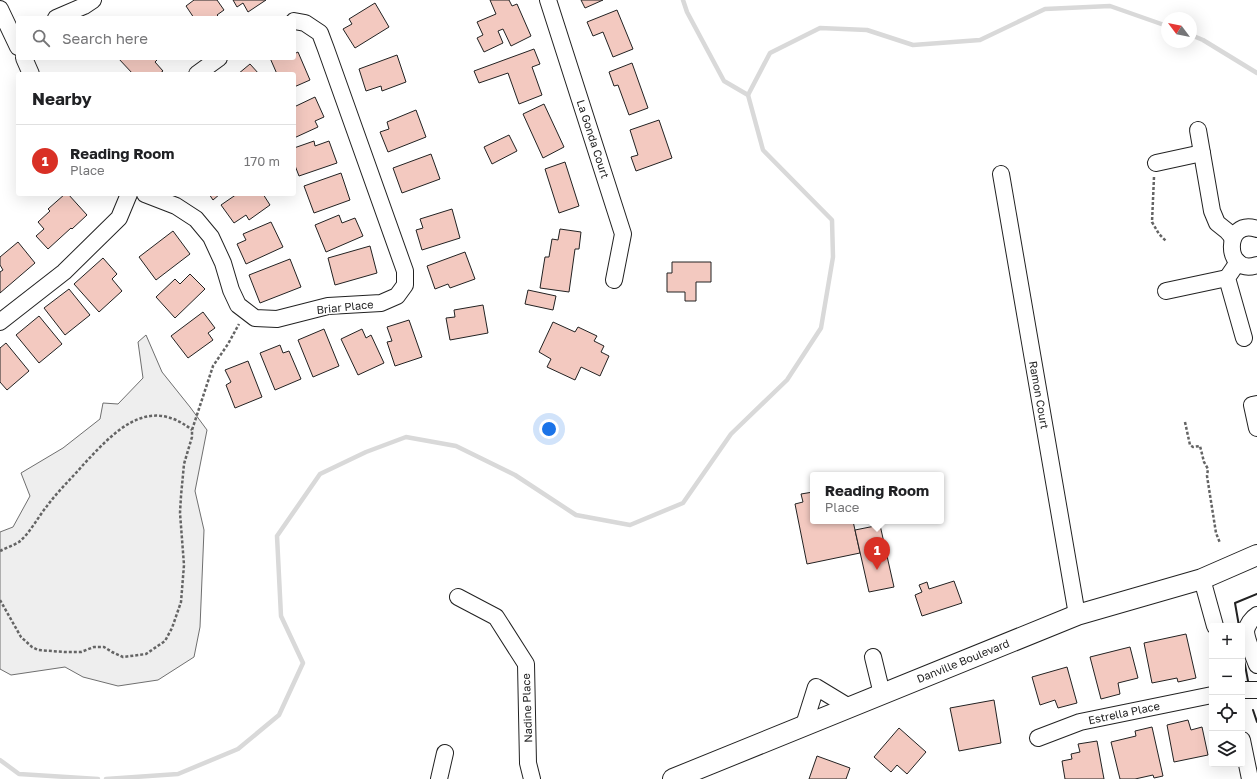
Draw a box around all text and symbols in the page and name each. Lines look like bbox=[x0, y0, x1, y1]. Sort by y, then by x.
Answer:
north arrow bbox=[1161, 12, 1197, 48]
search box bbox=[16, 16, 296, 60]
icon: search bbox=[30, 27, 52, 49]
text: Search here bbox=[62, 29, 148, 47]
text: Nearby bbox=[32, 88, 92, 109]
street label: La Gonda Court bbox=[575, 98, 612, 180]
text: Reading Room bbox=[70, 144, 174, 162]
text: 1 bbox=[42, 153, 48, 169]
text: 170 m bbox=[244, 153, 280, 169]
text: Place bbox=[70, 162, 105, 178]
street label: Briar Place bbox=[316, 297, 374, 316]
street label: Ramon Court bbox=[1027, 360, 1052, 430]
your location bbox=[539, 419, 559, 439]
popup bbox=[810, 472, 944, 524]
text: Reading Room bbox=[825, 481, 929, 499]
text: Place bbox=[825, 499, 859, 515]
pin: 1 bbox=[864, 537, 890, 570]
map controls bbox=[1209, 623, 1245, 767]
button: + bbox=[1209, 623, 1245, 659]
street label: Danville Boulevard bbox=[915, 636, 1011, 685]
button: − bbox=[1209, 659, 1245, 695]
street label: Nadine Place bbox=[519, 673, 534, 743]
button: locate bbox=[1209, 695, 1245, 731]
street label: Estrella Place bbox=[1087, 699, 1161, 726]
button: layers bbox=[1209, 731, 1245, 767]

